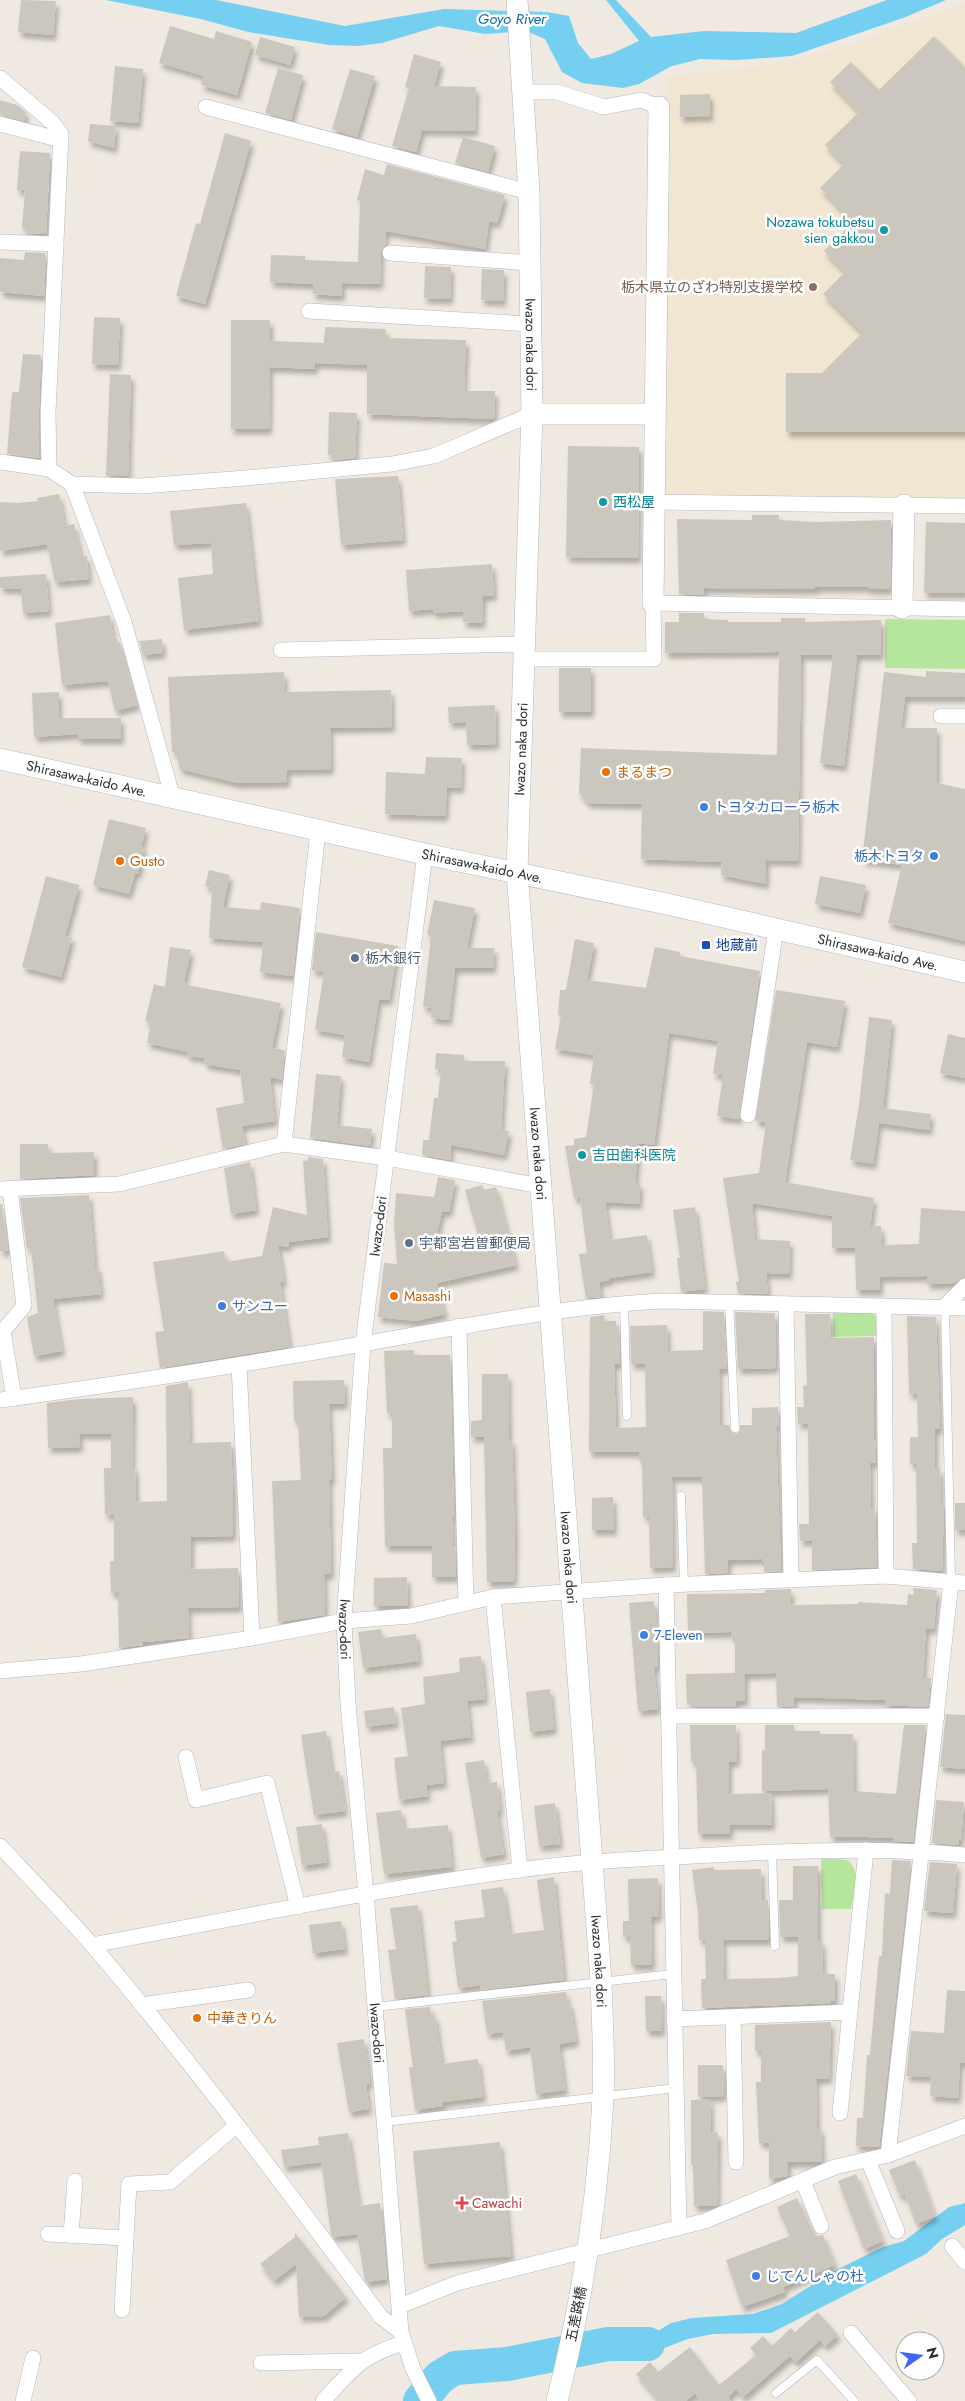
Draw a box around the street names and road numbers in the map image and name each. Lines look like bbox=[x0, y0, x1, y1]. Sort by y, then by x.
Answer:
street label: Iwazo naka dori bbox=[520, 298, 542, 391]
street label: Iwazo naka dori bbox=[509, 702, 533, 796]
street label: Shirasawa-kaido Ave. bbox=[24, 755, 149, 802]
street label: Shirasawa-kaido Ave. bbox=[420, 844, 545, 888]
street label: Shirasawa-kaido Ave. bbox=[816, 929, 940, 976]
street label: Iwazo naka dori bbox=[525, 1106, 552, 1201]
street label: Iwazo-dori bbox=[364, 1195, 392, 1257]
street label: Iwazo naka dori bbox=[555, 1510, 582, 1605]
street label: Iwazo-dori bbox=[334, 1598, 356, 1660]
street label: Iwazo naka dori bbox=[586, 1914, 612, 2008]
street label: Iwazo-dori bbox=[365, 2002, 389, 2064]
street label: 五差路橋 bbox=[561, 2285, 591, 2343]

